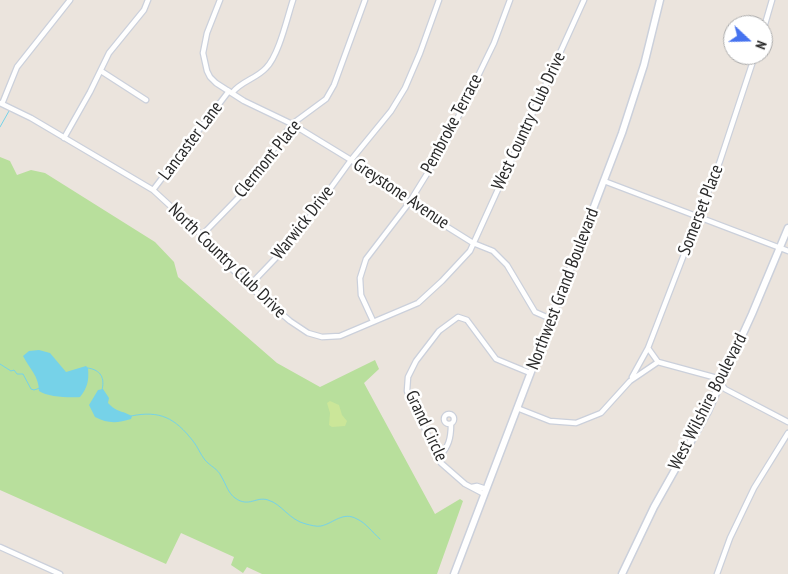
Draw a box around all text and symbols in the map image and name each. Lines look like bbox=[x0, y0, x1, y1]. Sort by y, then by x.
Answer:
north arrow bbox=[723, 15, 773, 65]
text: N bbox=[751, 38, 771, 52]
street label: West Country Club Drive bbox=[488, 48, 570, 194]
street label: Pembroke Terrace bbox=[417, 71, 487, 177]
street label: Lancaster Lane bbox=[154, 97, 228, 185]
street label: Clermont Place bbox=[230, 116, 306, 202]
street label: Greystone Avenue bbox=[349, 154, 453, 234]
street label: Somerset Place bbox=[674, 162, 728, 258]
street label: Warwick Drive bbox=[267, 182, 339, 264]
street label: North Country Club Drive bbox=[163, 199, 291, 323]
street label: Northwest Grand Boulevard bbox=[522, 205, 604, 373]
street label: West Wilshire Boulevard bbox=[664, 330, 752, 474]
street label: Grand Circle bbox=[400, 387, 452, 465]

